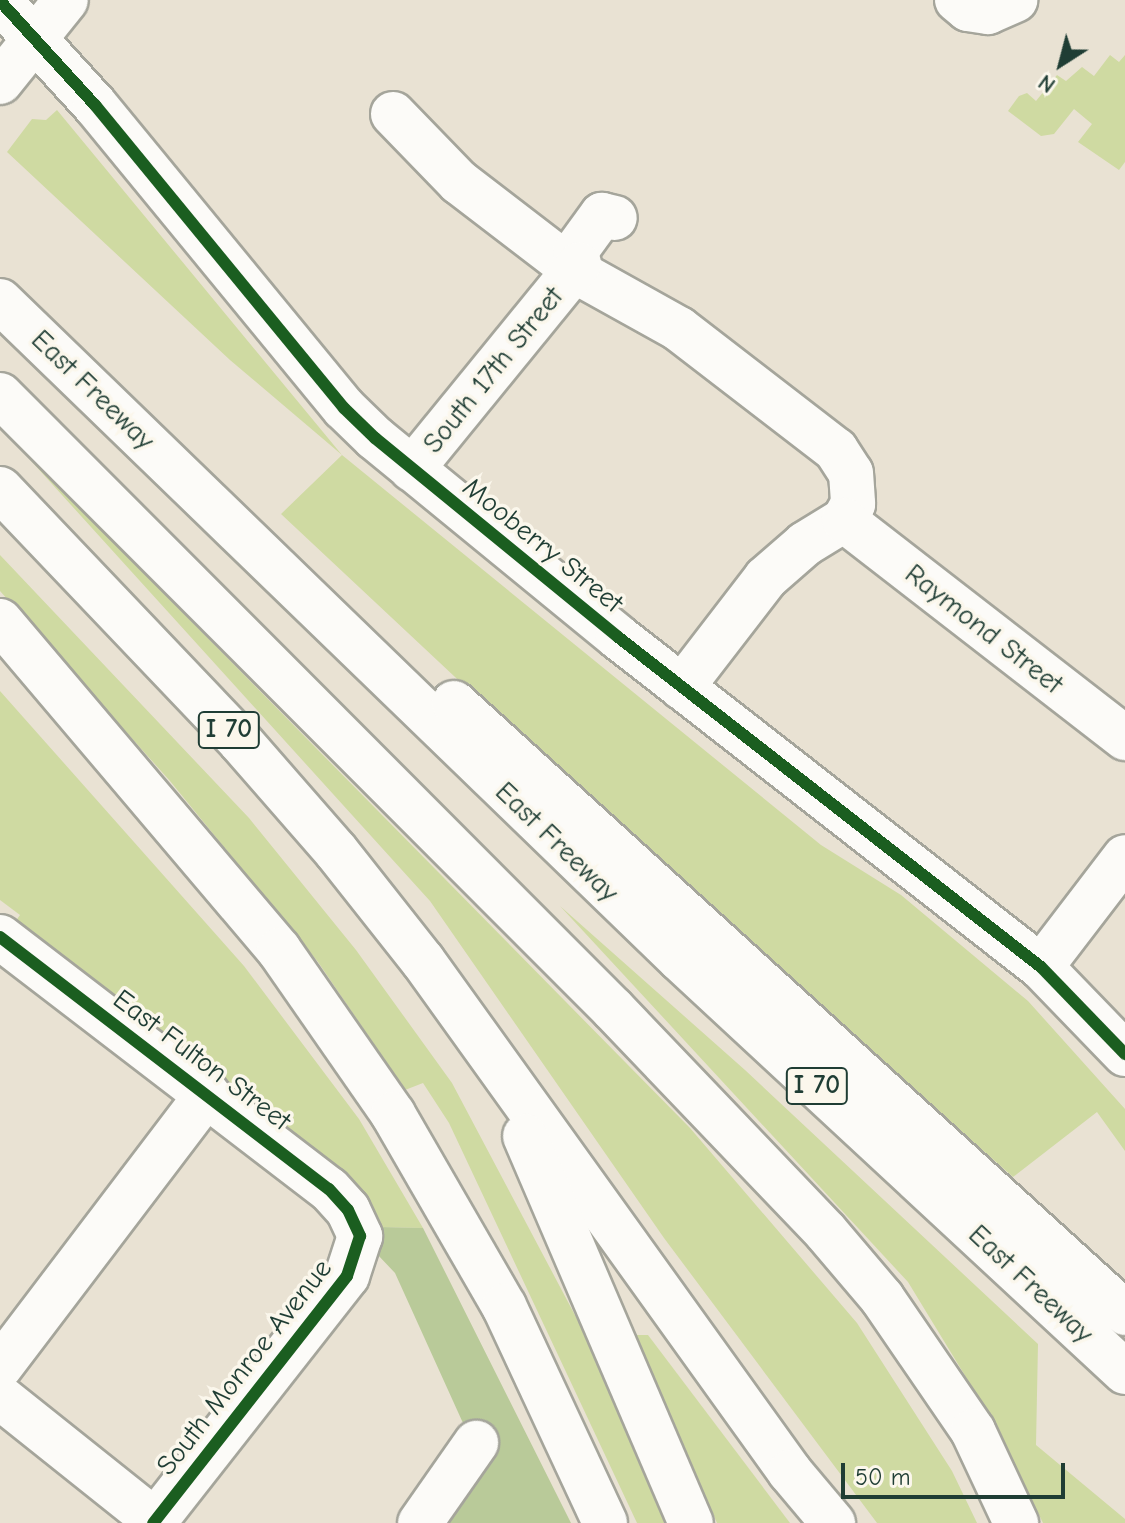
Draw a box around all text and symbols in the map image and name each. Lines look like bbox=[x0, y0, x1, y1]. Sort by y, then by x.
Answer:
north arrow bbox=[1021, 24, 1101, 104]
text: N bbox=[1033, 69, 1060, 98]
street label: South 17th Street bbox=[416, 280, 570, 460]
street label: East Freeway bbox=[24, 323, 162, 457]
street label: Mooberry Street bbox=[456, 470, 630, 620]
street label: Raymond Street bbox=[898, 557, 1070, 701]
road number: I 70 bbox=[197, 708, 261, 752]
street label: East Freeway bbox=[488, 775, 626, 909]
street label: East Fulton Street bbox=[106, 982, 298, 1138]
road number: I 70 bbox=[785, 1064, 849, 1108]
street label: East Freeway bbox=[962, 1218, 1100, 1350]
street label: South Monroe Avenue bbox=[149, 1252, 339, 1482]
scale bar bbox=[845, 1447, 1069, 1497]
text: 50 m bbox=[855, 1463, 911, 1491]

